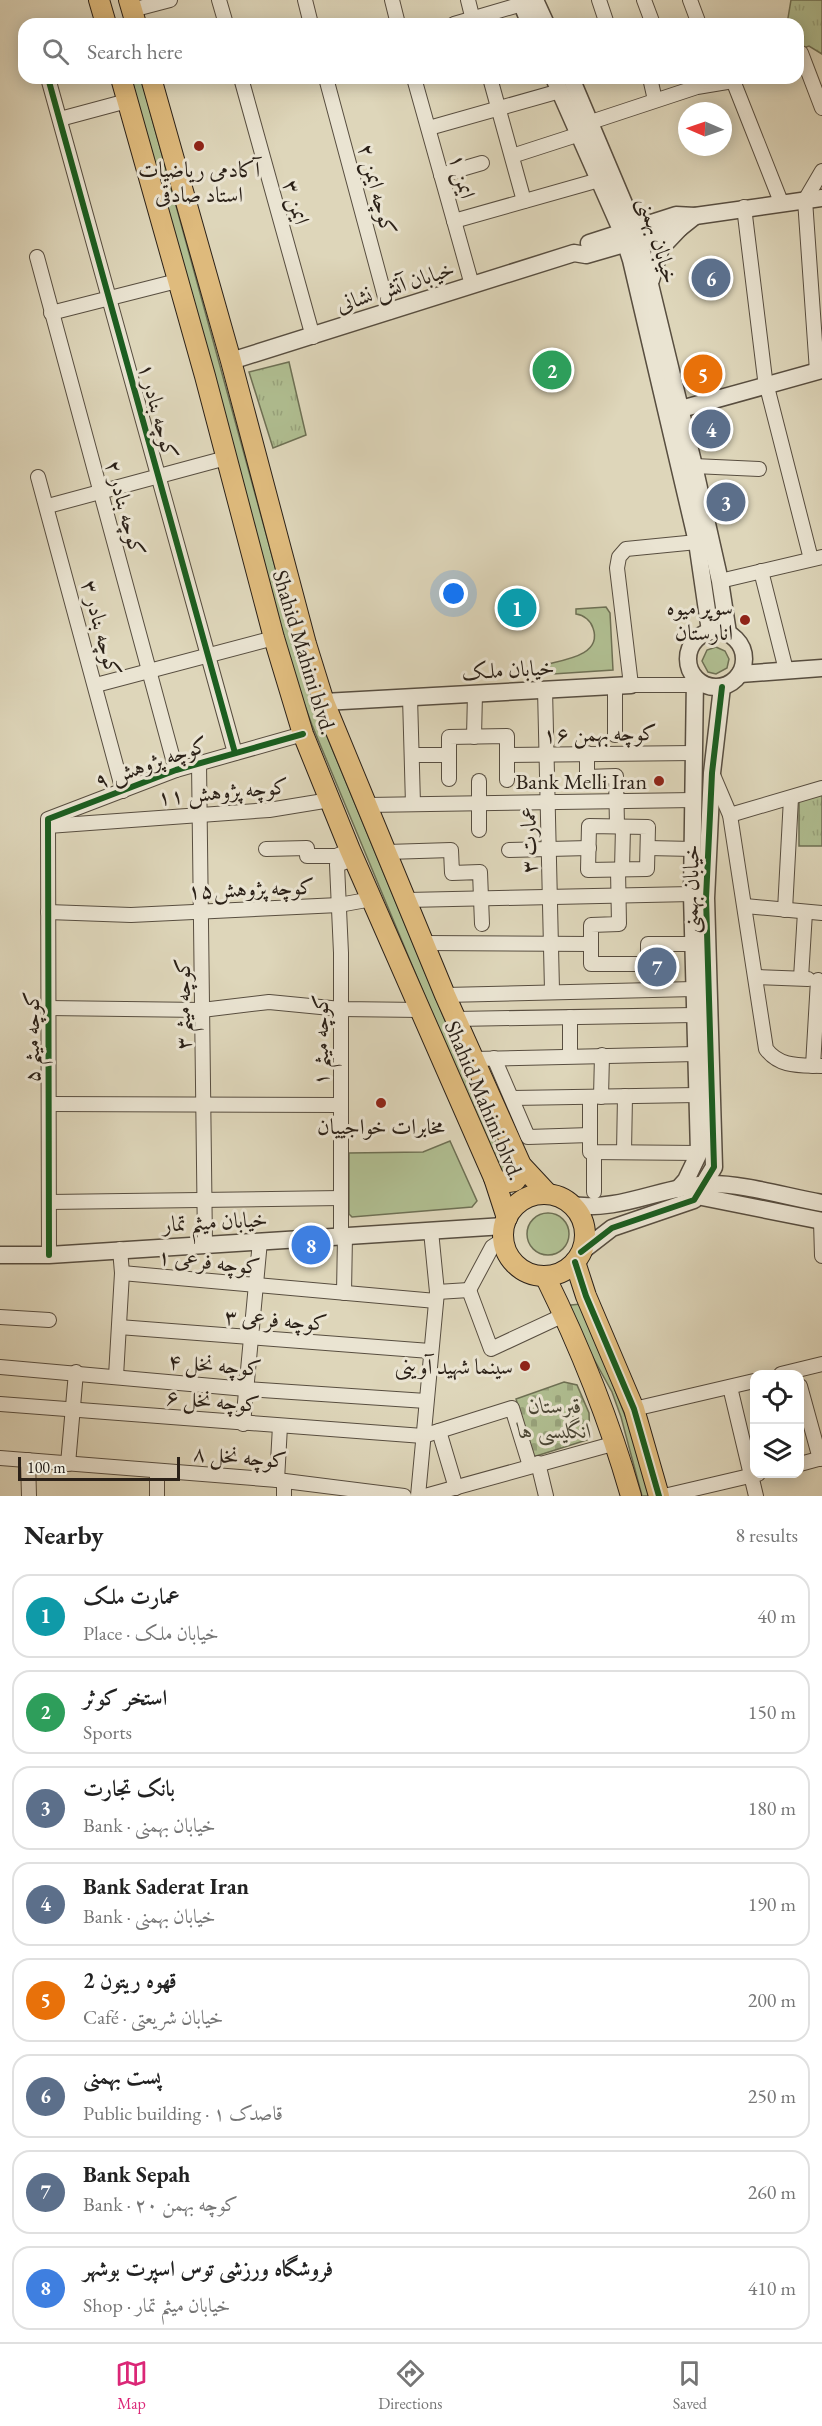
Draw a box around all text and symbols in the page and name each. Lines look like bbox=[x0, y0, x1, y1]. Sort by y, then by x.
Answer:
search box bbox=[18, 18, 804, 84]
icon: search bbox=[39, 35, 72, 68]
text: Search here bbox=[87, 37, 182, 66]
north arrow bbox=[678, 102, 732, 156]
marker: آکادمی ریاضیات استاد صادقی bbox=[192, 139, 206, 153]
street label: کوچه ایمن ۲ bbox=[350, 140, 404, 238]
street label: ایمن ۱ bbox=[442, 151, 482, 202]
place label: آکادمی ریاضیات استاد صادقی bbox=[138, 155, 262, 209]
street label: ایمن ۳ bbox=[275, 176, 317, 228]
street label: خیابان بهمنی bbox=[631, 193, 685, 287]
street label: خیابان آتش نشانی bbox=[332, 254, 458, 320]
pin: 6 bbox=[692, 256, 730, 300]
pin: 2 bbox=[532, 348, 572, 392]
pin: 5 bbox=[684, 352, 722, 397]
street label: کوچه بنادر ۱ bbox=[131, 360, 185, 463]
pin: 4 bbox=[692, 406, 730, 452]
street label: کوچه بنادر ۲ bbox=[98, 457, 152, 560]
pin: 3 bbox=[706, 480, 746, 524]
street label: Shahid Mahini blvd. bbox=[266, 566, 343, 738]
street label: کوچه بنادر ۳ bbox=[74, 577, 128, 680]
your location bbox=[439, 579, 468, 608]
pin: 1 bbox=[498, 586, 536, 630]
place label: سوپر میوه انارستان bbox=[667, 593, 733, 647]
marker: سوپر میوه انارستان bbox=[738, 613, 752, 627]
street label: خیابان ملک bbox=[461, 653, 555, 686]
street label: کوچه بهمن ۱۶ bbox=[543, 718, 657, 750]
street label: کوچه پژوهش ۹ bbox=[90, 729, 212, 796]
place label: Bank Melli Iran bbox=[515, 767, 647, 796]
street label: کوچه پژوهش ۱۱ bbox=[156, 771, 290, 813]
marker: Bank Melli Iran bbox=[652, 774, 666, 788]
street label: عمارت ۳ bbox=[513, 806, 544, 874]
street label: خیابان بهمنی bbox=[675, 844, 707, 934]
street label: کوچه پژوهش۱۵ bbox=[187, 872, 315, 906]
pin: 7 bbox=[638, 944, 676, 990]
street label: کوچه میثم ۳ bbox=[168, 958, 204, 1050]
street label: کوچه میثم ۵ bbox=[17, 991, 53, 1083]
street label: کوچه میثم ۱ bbox=[306, 994, 342, 1086]
street label: Shahid Mahini blvd. bbox=[438, 1016, 531, 1184]
marker: مخابرات خواجییان bbox=[374, 1096, 388, 1110]
place label: مخابرات خواجییان bbox=[317, 1112, 446, 1141]
street label: خیابان میثم تمار bbox=[160, 1204, 269, 1246]
pin: 8 bbox=[292, 1222, 330, 1268]
street label: کوچه فرعی ۱ bbox=[156, 1242, 262, 1282]
street label: کوچه فرعی ۳ bbox=[223, 1301, 328, 1339]
street label: کوچه نخل ۴ bbox=[167, 1346, 263, 1384]
place label: سینما شهید آوینی bbox=[395, 1352, 513, 1381]
marker: سینما شهید آوینی bbox=[518, 1359, 532, 1373]
map controls bbox=[750, 1370, 804, 1478]
button: locate bbox=[750, 1370, 804, 1424]
street label: کوچه نخل ۶ bbox=[165, 1382, 261, 1420]
park label: قبرستان انگلیسی ها bbox=[516, 1391, 592, 1446]
button: layers bbox=[750, 1424, 804, 1478]
street label: کوچه نخل ۸ bbox=[192, 1438, 288, 1476]
scale bar bbox=[18, 1454, 180, 1482]
text: 100 m bbox=[27, 1457, 66, 1478]
text: Nearby bbox=[24, 1518, 104, 1552]
text: 8 results bbox=[735, 1522, 798, 1548]
text: عمارت ملک bbox=[83, 1582, 180, 1611]
text: 1 bbox=[40, 1603, 51, 1629]
text: 40 m bbox=[757, 1603, 796, 1629]
text: Place · خیابان ملک bbox=[83, 1620, 219, 1646]
text: استخر کوثر bbox=[83, 1683, 167, 1712]
text: 2 bbox=[40, 1699, 51, 1725]
text: 150 m bbox=[748, 1699, 796, 1725]
text: Sports bbox=[83, 1719, 132, 1745]
text: بانک تجارت bbox=[83, 1774, 175, 1803]
text: 3 bbox=[40, 1795, 51, 1821]
text: 180 m bbox=[748, 1795, 796, 1821]
text: Bank · خیابان بهمنی bbox=[83, 1812, 216, 1838]
text: Bank Saderat Iran bbox=[83, 1872, 249, 1901]
text: 4 bbox=[40, 1891, 51, 1917]
text: 190 m bbox=[748, 1891, 796, 1917]
text: Bank · خیابان بهمنی bbox=[83, 1903, 216, 1929]
text: قهوه ریتون 2 bbox=[83, 1966, 177, 1995]
text: 5 bbox=[40, 1987, 51, 2013]
text: 200 m bbox=[748, 1987, 796, 2013]
text: Café · خیابان شریعتی bbox=[83, 2004, 223, 2030]
text: پست بهمنی bbox=[83, 2062, 161, 2091]
text: 6 bbox=[40, 2083, 51, 2109]
text: 250 m bbox=[748, 2083, 796, 2109]
text: Public building · قاصدک ۱ bbox=[83, 2100, 283, 2126]
text: Bank Sepah bbox=[83, 2160, 190, 2189]
text: 7 bbox=[40, 2179, 51, 2205]
text: 260 m bbox=[748, 2179, 796, 2205]
text: Bank · کوچه بهمن ۲۰ bbox=[83, 2191, 238, 2217]
text: فروشگاه ورزشی توس اسپرت بوشهر bbox=[83, 2254, 333, 2283]
text: 8 bbox=[40, 2275, 51, 2301]
text: 410 m bbox=[748, 2275, 796, 2301]
text: Shop · خیابان میثم تمار bbox=[83, 2292, 230, 2318]
tab: Map bbox=[115, 2357, 148, 2414]
tab: Directions bbox=[378, 2357, 443, 2414]
tab: Saved bbox=[673, 2357, 707, 2414]

